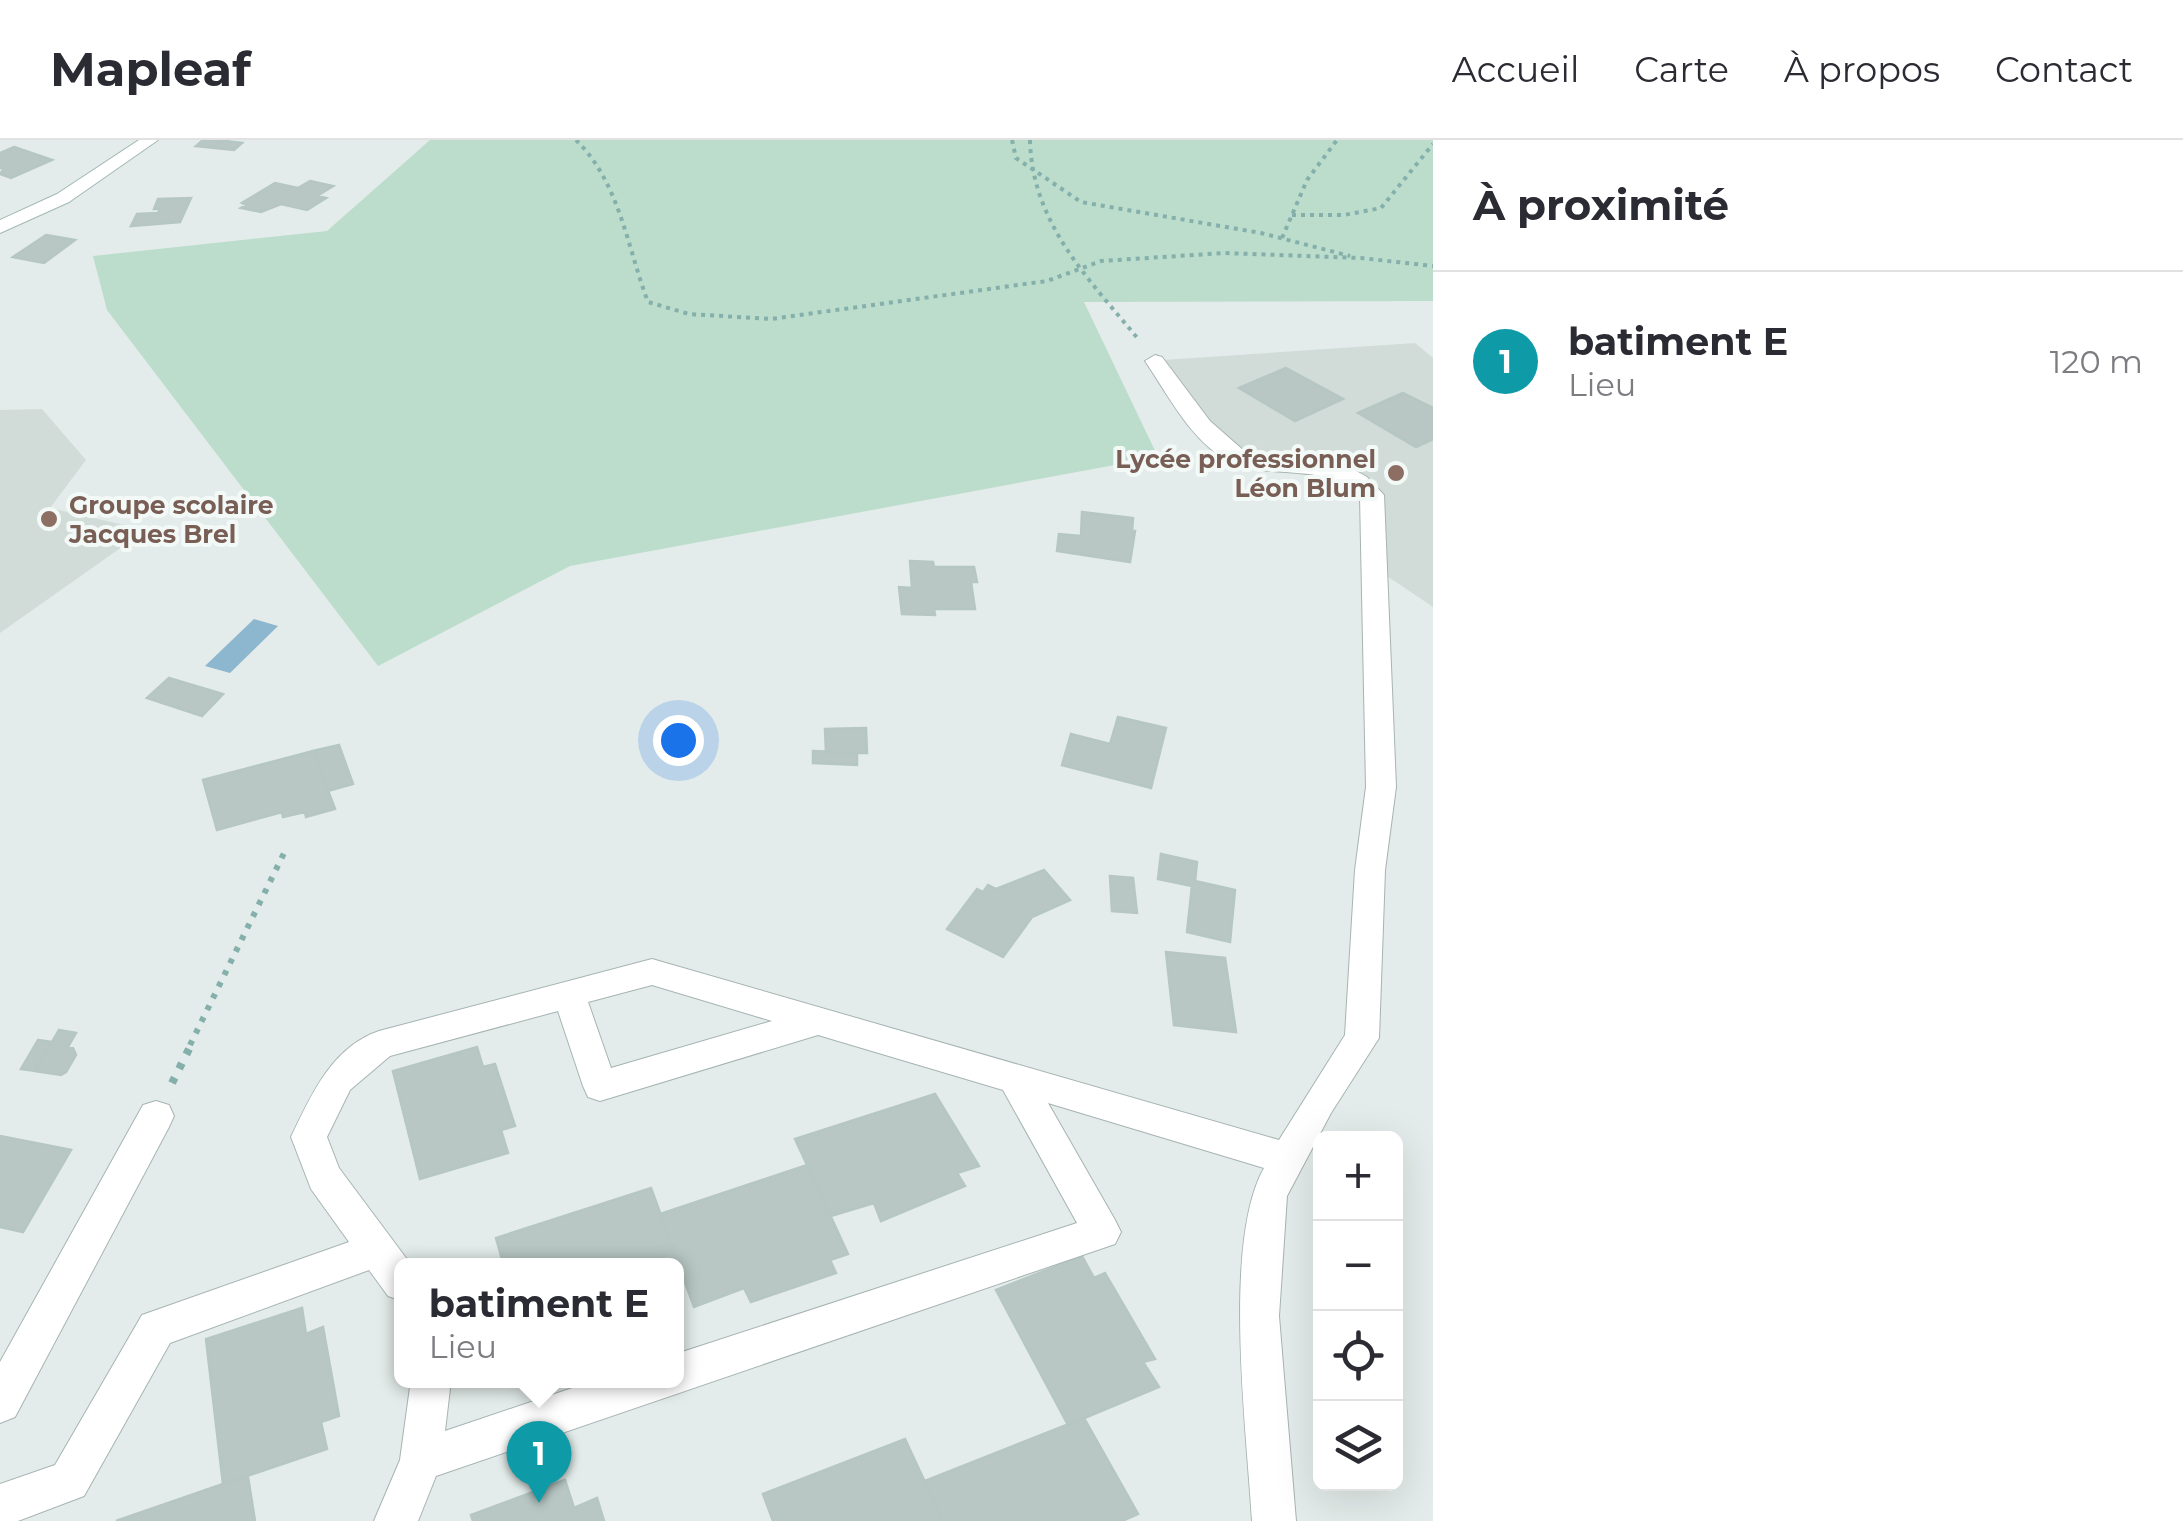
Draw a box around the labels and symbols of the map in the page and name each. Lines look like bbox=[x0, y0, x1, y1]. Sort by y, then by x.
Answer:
place label: Lycée professionnel Léon Blum bbox=[1115, 444, 1376, 503]
marker: Lycée professionnel Léon Blum bbox=[1385, 462, 1407, 484]
place label: Groupe scolaire Jacques Brel bbox=[68, 490, 274, 549]
marker: Groupe scolaire Jacques Brel bbox=[38, 508, 60, 530]
your location bbox=[653, 715, 704, 766]
pin: 1 bbox=[506, 1420, 572, 1503]

